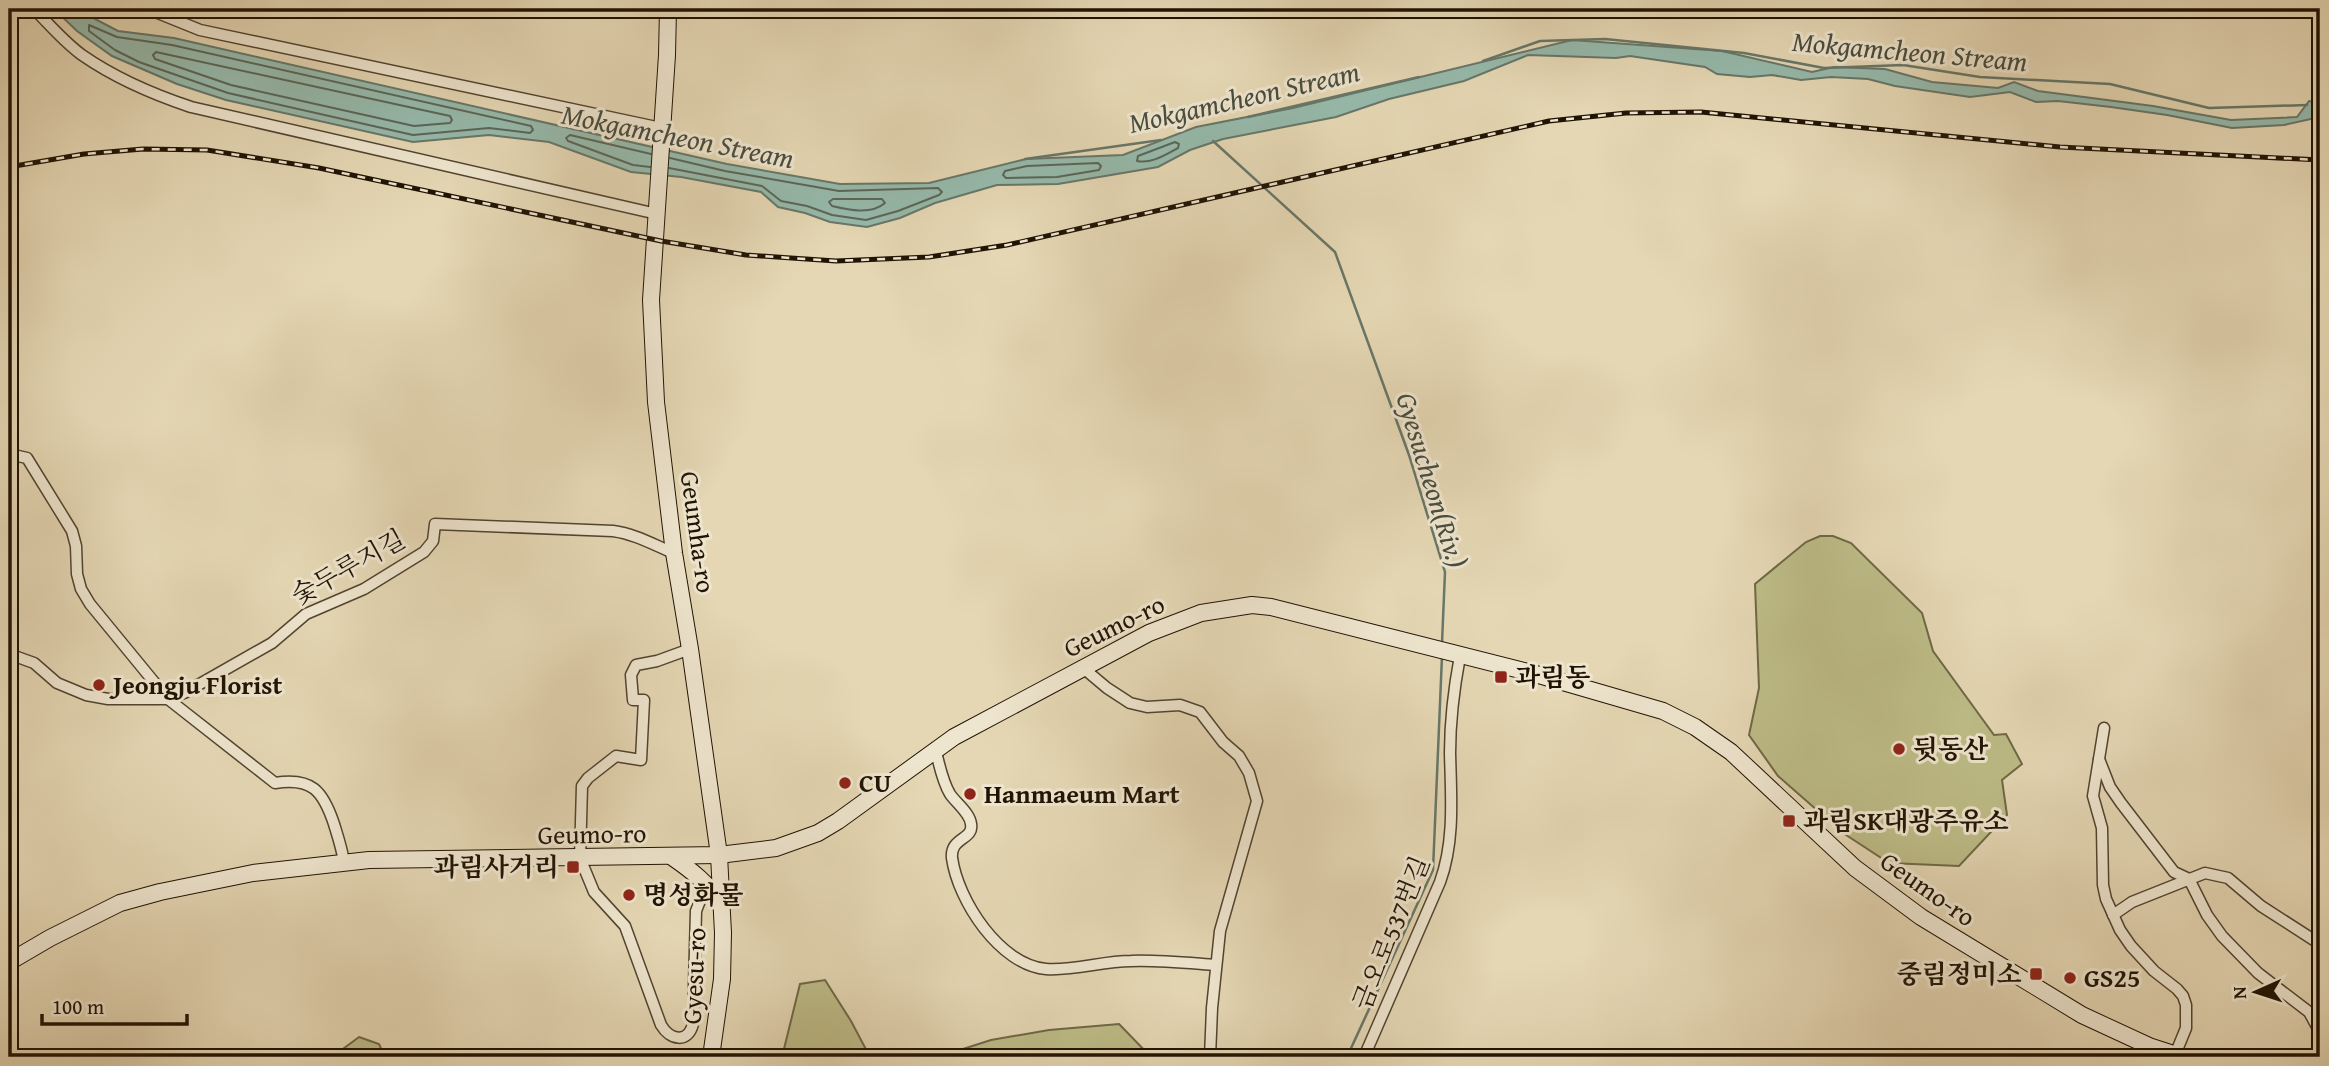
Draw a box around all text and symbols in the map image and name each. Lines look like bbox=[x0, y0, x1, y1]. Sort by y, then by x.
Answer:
water label: Mokgamcheon Stream bbox=[1791, 20, 2029, 81]
water label: Mokgamcheon Stream bbox=[1124, 50, 1364, 143]
water label: Mokgamcheon Stream bbox=[558, 93, 798, 178]
water label: Gyesucheon(Riv.) bbox=[1386, 387, 1479, 573]
street label: Geumha-ro bbox=[671, 469, 726, 595]
street label: 숯두루지길 bbox=[283, 519, 412, 614]
street label: Geumo-ro bbox=[1056, 584, 1171, 667]
place label: 과림동 bbox=[1515, 657, 1590, 696]
place label: Jeongju Florist bbox=[109, 665, 283, 704]
marker: 과림동 bbox=[1493, 669, 1509, 685]
marker: Jeongju Florist bbox=[91, 677, 107, 693]
place label: 뒷동산 bbox=[1913, 729, 1988, 768]
marker: 뒷동산 bbox=[1891, 741, 1907, 757]
place label: CU bbox=[859, 763, 891, 802]
place label: Hanmaeum Mart bbox=[984, 774, 1180, 813]
marker: CU bbox=[837, 775, 853, 791]
marker: Hanmaeum Mart bbox=[962, 786, 978, 802]
place label: 과림SK대광주유소 bbox=[1803, 801, 2009, 840]
street label: Geumo-ro bbox=[537, 813, 647, 854]
marker: 과림SK대광주유소 bbox=[1781, 813, 1797, 829]
street label: Geumo-ro bbox=[1873, 841, 1984, 936]
place label: 과림사거리 bbox=[433, 847, 559, 886]
street label: 금오로537번길 bbox=[1342, 850, 1439, 1016]
marker: 과림사거리 bbox=[565, 859, 581, 875]
place label: 명성화물 bbox=[643, 875, 743, 914]
marker: 명성화물 bbox=[621, 887, 637, 903]
street label: Gyesu-ro bbox=[671, 927, 716, 1025]
place label: 중림정미소 bbox=[1896, 954, 2022, 993]
place label: GS25 bbox=[2084, 958, 2140, 997]
north arrow bbox=[2220, 958, 2290, 1028]
marker: 중림정미소 bbox=[2028, 966, 2044, 982]
marker: GS25 bbox=[2062, 970, 2078, 986]
scale bar bbox=[42, 982, 187, 1026]
text: N bbox=[2225, 986, 2253, 1000]
text: 100 m bbox=[52, 991, 104, 1022]

